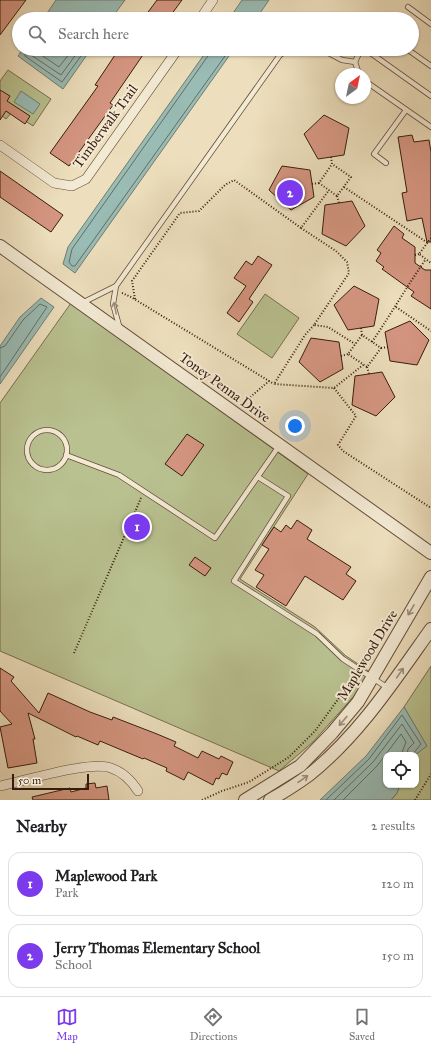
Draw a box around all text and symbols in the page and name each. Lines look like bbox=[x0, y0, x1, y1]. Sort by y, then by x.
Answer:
search box bbox=[12, 12, 419, 56]
icon: search bbox=[26, 23, 48, 45]
text: Search here bbox=[58, 25, 129, 43]
north arrow bbox=[335, 68, 371, 104]
street label: Timberwalk Trail bbox=[69, 81, 142, 172]
pin: 2 bbox=[277, 178, 303, 208]
one-way arrow bbox=[110, 302, 118, 315]
street label: Toney Penna Drive bbox=[176, 349, 274, 426]
your location bbox=[285, 416, 305, 436]
pin: 1 bbox=[124, 512, 150, 542]
one-way arrow bbox=[407, 604, 415, 616]
street label: Maplewood Drive bbox=[334, 607, 401, 704]
one-way arrow bbox=[396, 668, 404, 679]
one-way arrow bbox=[338, 715, 347, 726]
map controls bbox=[383, 752, 419, 788]
button: locate bbox=[383, 752, 419, 788]
scale bar bbox=[12, 772, 89, 791]
text: 50 m bbox=[18, 774, 41, 787]
one-way arrow bbox=[298, 775, 309, 783]
text: Nearby bbox=[16, 816, 67, 837]
text: 2 results bbox=[371, 818, 415, 834]
text: Maplewood Park bbox=[55, 867, 157, 885]
text: 1 bbox=[27, 876, 33, 892]
text: 120 m bbox=[381, 876, 414, 892]
text: Park bbox=[55, 885, 79, 901]
text: Jerry Thomas Elementary School bbox=[55, 939, 260, 957]
text: 2 bbox=[27, 948, 33, 964]
text: 150 m bbox=[382, 948, 414, 964]
text: School bbox=[55, 957, 92, 973]
tab: Map bbox=[56, 1006, 78, 1043]
tab: Directions bbox=[190, 1006, 237, 1043]
tab: Saved bbox=[349, 1006, 375, 1043]

